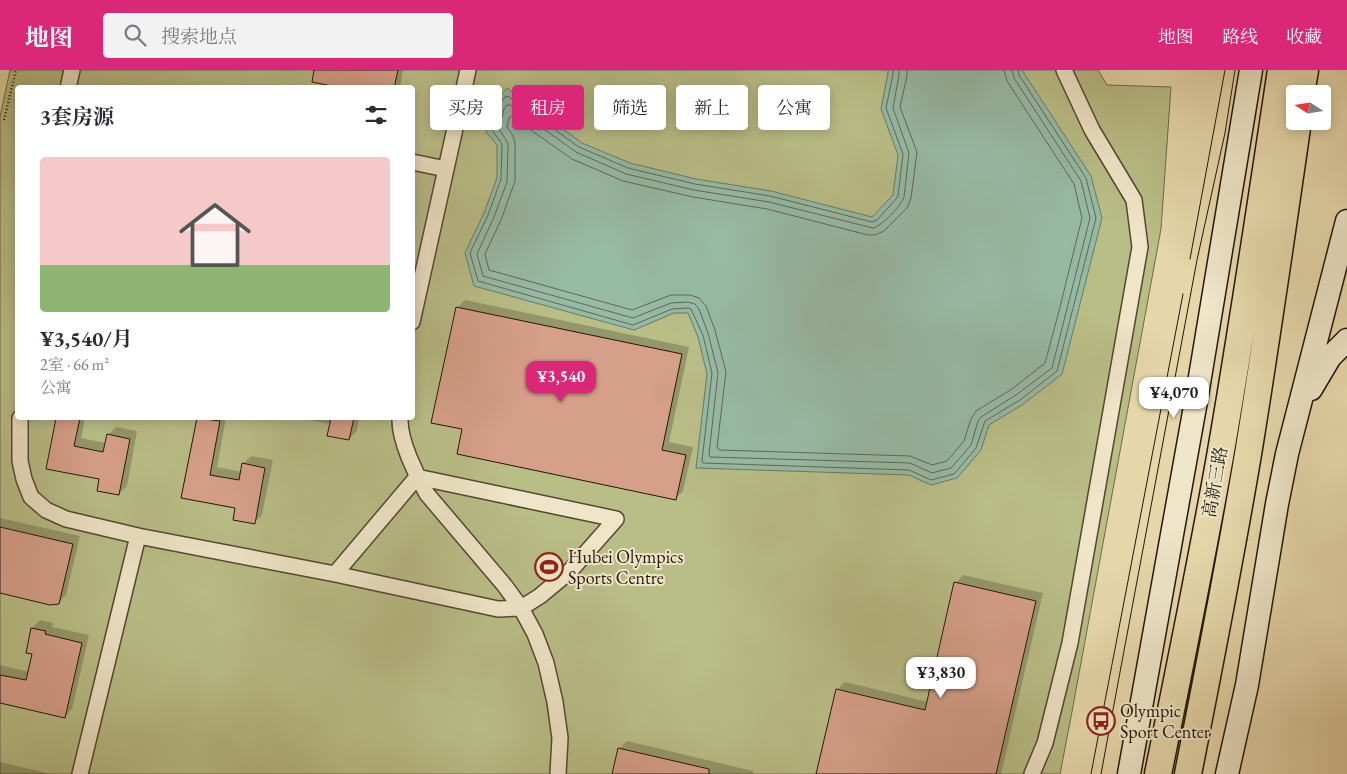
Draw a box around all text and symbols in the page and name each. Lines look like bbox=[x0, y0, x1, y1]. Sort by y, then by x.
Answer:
search box bbox=[103, 13, 453, 58]
icon: search bbox=[121, 21, 149, 49]
text: 地图 bbox=[25, 22, 73, 53]
text: 搜索地点 bbox=[161, 24, 237, 49]
text: 地图 bbox=[1158, 25, 1194, 48]
text: 路线 bbox=[1222, 25, 1258, 48]
text: 收藏 bbox=[1286, 25, 1322, 48]
chip: 买房 bbox=[430, 85, 502, 130]
chip: 租房 bbox=[512, 85, 584, 130]
chip: 筛选 bbox=[594, 85, 666, 130]
chip: 新上 bbox=[676, 85, 748, 130]
chip: 公寓 bbox=[758, 85, 830, 130]
north arrow bbox=[1286, 85, 1331, 130]
map controls bbox=[1286, 85, 1331, 130]
icon: filters bbox=[362, 101, 390, 129]
text: 3套房源 bbox=[40, 103, 114, 130]
icon: home bbox=[170, 190, 260, 280]
text: ¥3,540/月 bbox=[40, 325, 133, 352]
text: 2室 · 66 m² bbox=[40, 354, 109, 375]
pin: ¥3,540 bbox=[520, 360, 602, 403]
text: ¥3,540 bbox=[537, 366, 585, 387]
pin: ¥4,070 bbox=[1133, 376, 1215, 419]
text: 公寓 bbox=[40, 377, 72, 398]
text: ¥4,070 bbox=[1150, 382, 1198, 403]
street label: 高新三路 bbox=[1197, 444, 1232, 519]
place label: Hubei Olympics Sports Centre bbox=[568, 545, 683, 589]
sports icon: Hubei Olympics Sports Centre bbox=[534, 552, 564, 582]
pin: ¥3,830 bbox=[900, 656, 982, 699]
text: ¥3,830 bbox=[917, 662, 965, 683]
place label: Olympic Sport Center bbox=[1120, 699, 1210, 743]
bus stop icon: Olympic Sport Center bbox=[1086, 706, 1116, 736]

